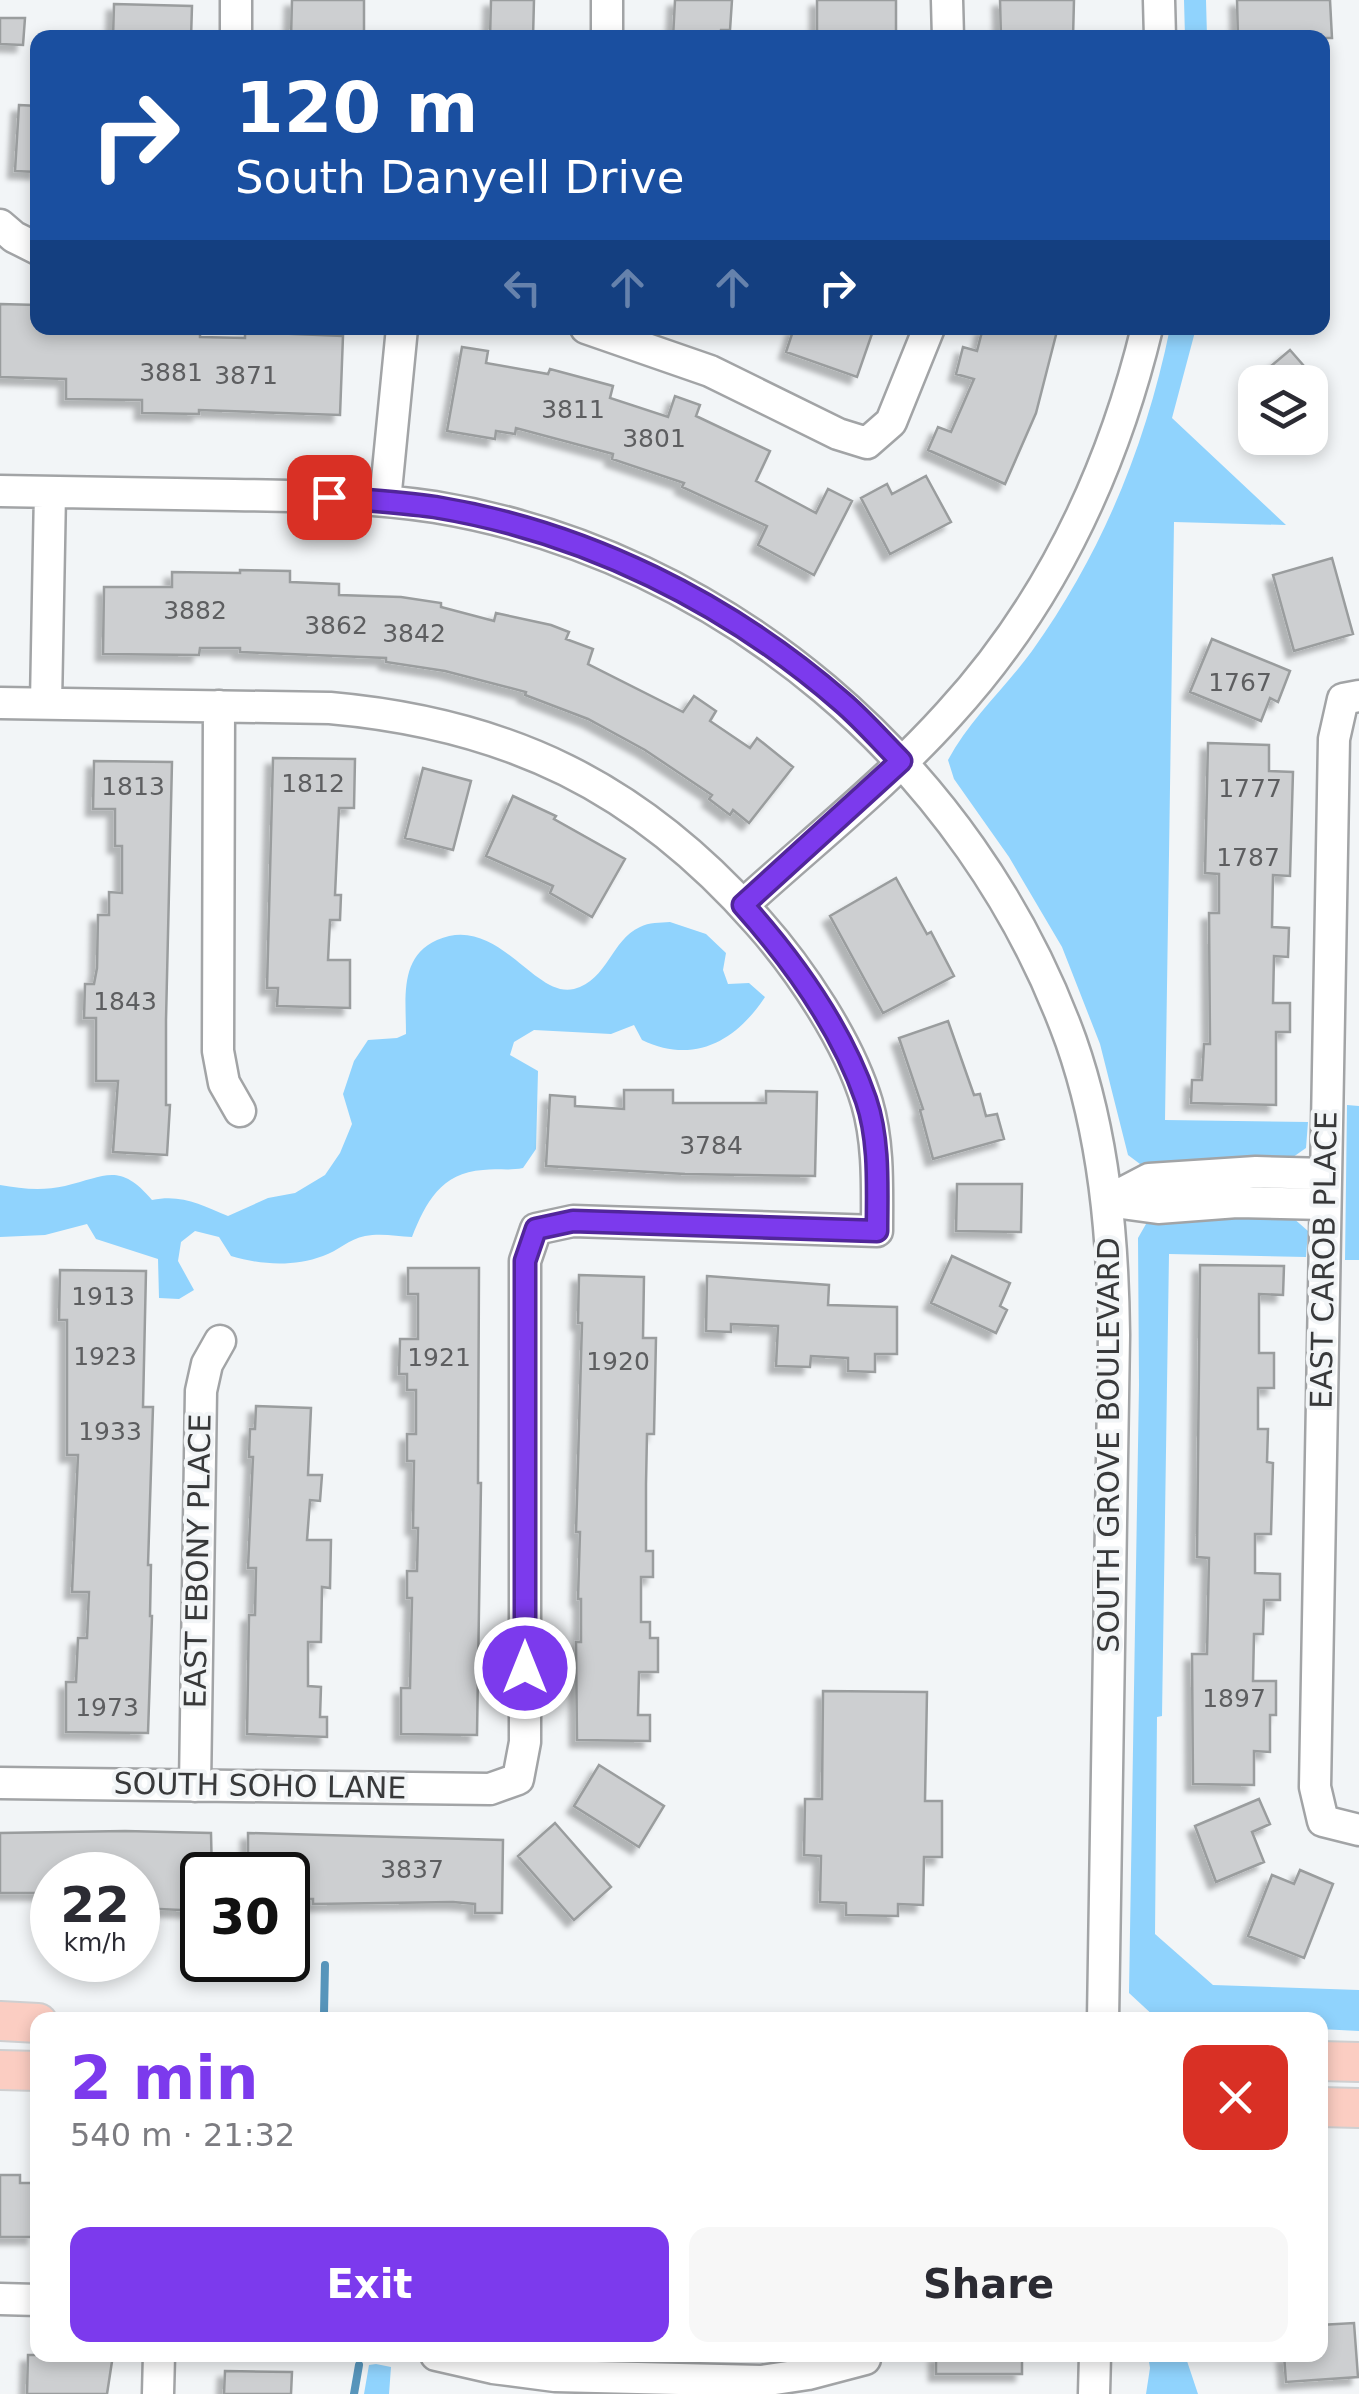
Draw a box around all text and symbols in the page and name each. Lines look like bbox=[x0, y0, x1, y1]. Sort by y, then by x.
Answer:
text: 120 m bbox=[235, 67, 478, 149]
icon: right bbox=[70, 70, 200, 200]
text: South Danyell Drive bbox=[235, 151, 684, 204]
icon: left bbox=[495, 260, 550, 315]
icon: ahead bbox=[600, 260, 655, 315]
icon: ahead bbox=[705, 260, 760, 315]
icon: right bbox=[810, 260, 865, 315]
house number: 3881 bbox=[139, 358, 203, 387]
house number: 3871 bbox=[214, 361, 278, 390]
map controls bbox=[1238, 365, 1328, 455]
button: layers bbox=[1238, 365, 1328, 455]
house number: 3811 bbox=[541, 395, 605, 424]
house number: 3801 bbox=[622, 424, 686, 453]
pin bbox=[287, 455, 372, 540]
icon: arrive bbox=[302, 470, 357, 525]
house number: 3882 bbox=[163, 596, 227, 625]
house number: 3862 bbox=[304, 611, 368, 640]
house number: 3842 bbox=[382, 619, 446, 648]
house number: 1767 bbox=[1208, 668, 1272, 697]
house number: 1812 bbox=[281, 769, 345, 798]
house number: 1813 bbox=[101, 772, 165, 801]
house number: 1777 bbox=[1218, 774, 1282, 803]
house number: 1787 bbox=[1216, 843, 1280, 872]
house number: 1843 bbox=[93, 987, 157, 1016]
street label: EAST CAROB PLACE bbox=[1303, 1111, 1344, 1409]
house number: 3784 bbox=[679, 1131, 743, 1160]
street label: SOUTH GROVE BOULEVARD bbox=[1091, 1237, 1126, 1653]
house number: 1913 bbox=[71, 1282, 135, 1311]
house number: 1923 bbox=[73, 1342, 137, 1371]
house number: 1921 bbox=[407, 1343, 471, 1372]
house number: 1920 bbox=[586, 1347, 650, 1376]
street label: EAST EBONY PLACE bbox=[177, 1413, 218, 1709]
house number: 1933 bbox=[78, 1417, 142, 1446]
position arrow bbox=[473, 1616, 577, 1720]
house number: 1897 bbox=[1202, 1684, 1266, 1713]
house number: 1973 bbox=[75, 1693, 139, 1722]
street label: SOUTH SOHO LANE bbox=[113, 1765, 407, 1806]
speed limit sign: 30 bbox=[180, 1852, 310, 1982]
house number: 3837 bbox=[380, 1855, 444, 1884]
text: 22 bbox=[60, 1876, 130, 1934]
text: km/h bbox=[63, 1928, 127, 1957]
text: 2 min bbox=[70, 2043, 258, 2113]
button: close bbox=[1183, 2045, 1288, 2150]
text: 540 m · 21:32 bbox=[70, 2116, 295, 2154]
button: Exit bbox=[70, 2227, 669, 2342]
button: Share bbox=[689, 2227, 1288, 2342]

